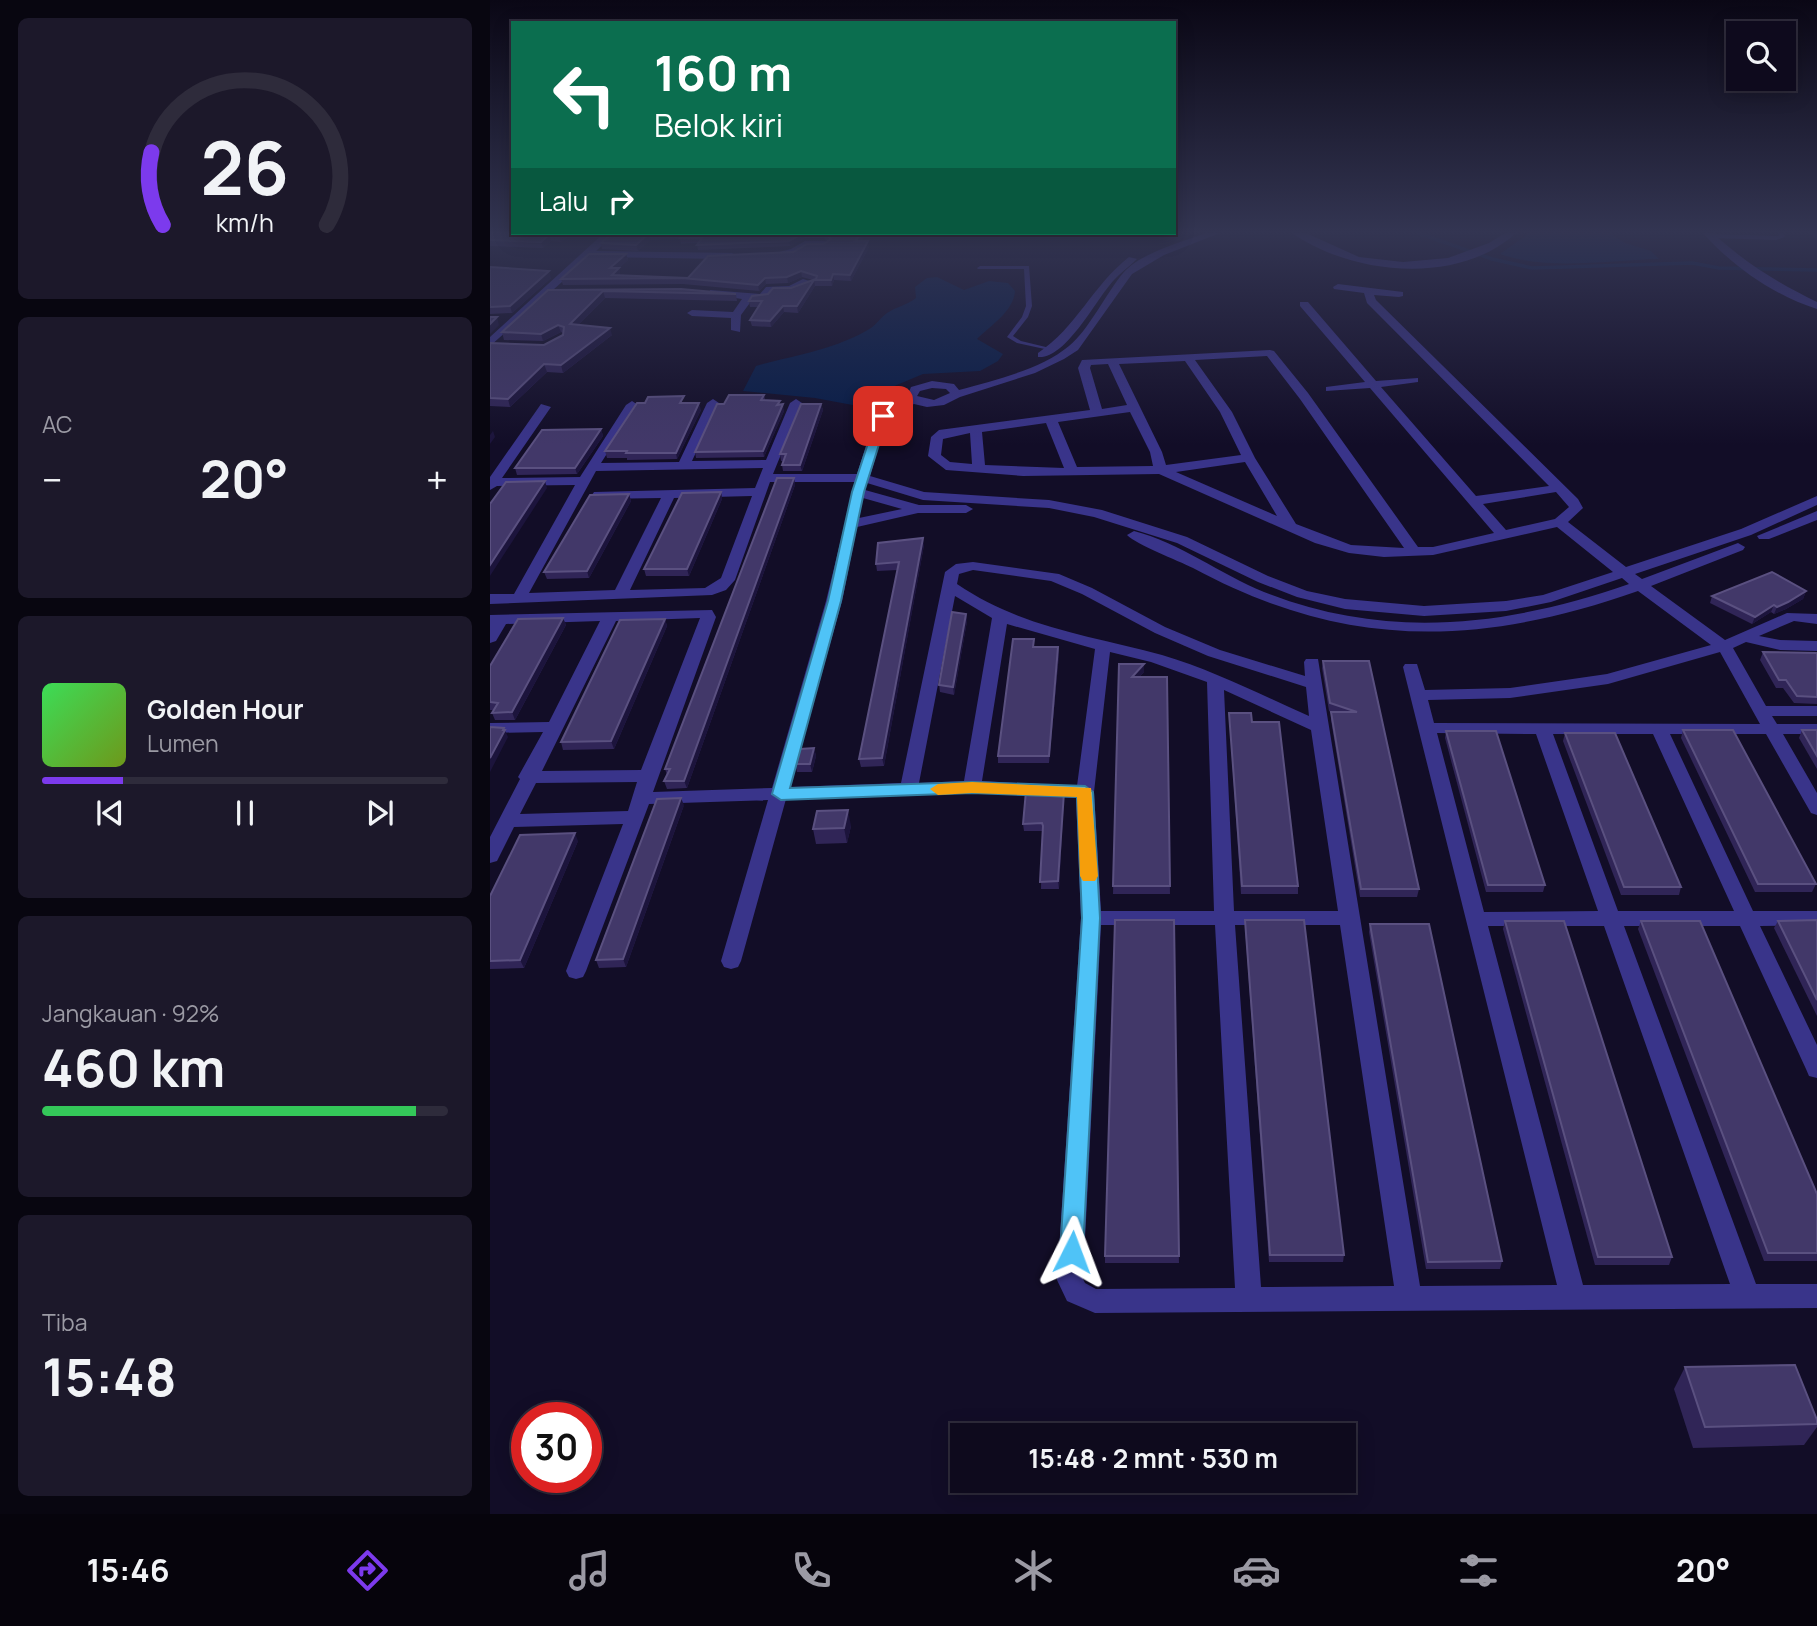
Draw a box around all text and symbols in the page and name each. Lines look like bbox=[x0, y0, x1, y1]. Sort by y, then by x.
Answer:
map controls bbox=[1726, 21, 1796, 91]
button: search bbox=[1726, 21, 1796, 91]
text: 160 m bbox=[654, 39, 792, 106]
icon: left bbox=[539, 49, 630, 140]
text: Belok kiri bbox=[654, 103, 783, 147]
text: 26 bbox=[201, 117, 289, 217]
icon: right bbox=[602, 182, 640, 220]
text: Lalu bbox=[539, 183, 588, 219]
text: km/h bbox=[216, 204, 274, 239]
pin bbox=[853, 386, 913, 446]
icon: arrive bbox=[864, 397, 902, 435]
text: AC bbox=[42, 408, 73, 440]
text: 20° bbox=[200, 443, 289, 514]
text: − bbox=[42, 453, 63, 505]
text: + bbox=[426, 453, 448, 505]
text: Golden Hour bbox=[147, 691, 304, 727]
text: Lumen bbox=[147, 727, 219, 759]
icon: previous bbox=[91, 794, 129, 832]
icon: pause bbox=[226, 794, 264, 832]
icon: next bbox=[361, 794, 399, 832]
text: Jangkauan · 92% bbox=[42, 997, 220, 1029]
text: 460 km bbox=[42, 1032, 225, 1103]
position arrow bbox=[1035, 1215, 1109, 1289]
text: Tiba bbox=[42, 1306, 87, 1338]
text: 15:48 bbox=[42, 1341, 177, 1412]
speed limit sign: 30 bbox=[511, 1402, 602, 1493]
text: 15:48 · 2 mnt · 530 m bbox=[1028, 1440, 1278, 1476]
icon: directions bbox=[343, 1546, 392, 1595]
icon: music bbox=[565, 1546, 614, 1595]
icon: phone bbox=[787, 1546, 836, 1595]
icon: climate bbox=[1009, 1546, 1058, 1595]
icon: car bbox=[1232, 1546, 1281, 1595]
icon: filters bbox=[1454, 1546, 1503, 1595]
text: 15:46 bbox=[87, 1548, 170, 1592]
text: 20° bbox=[1676, 1548, 1730, 1592]

